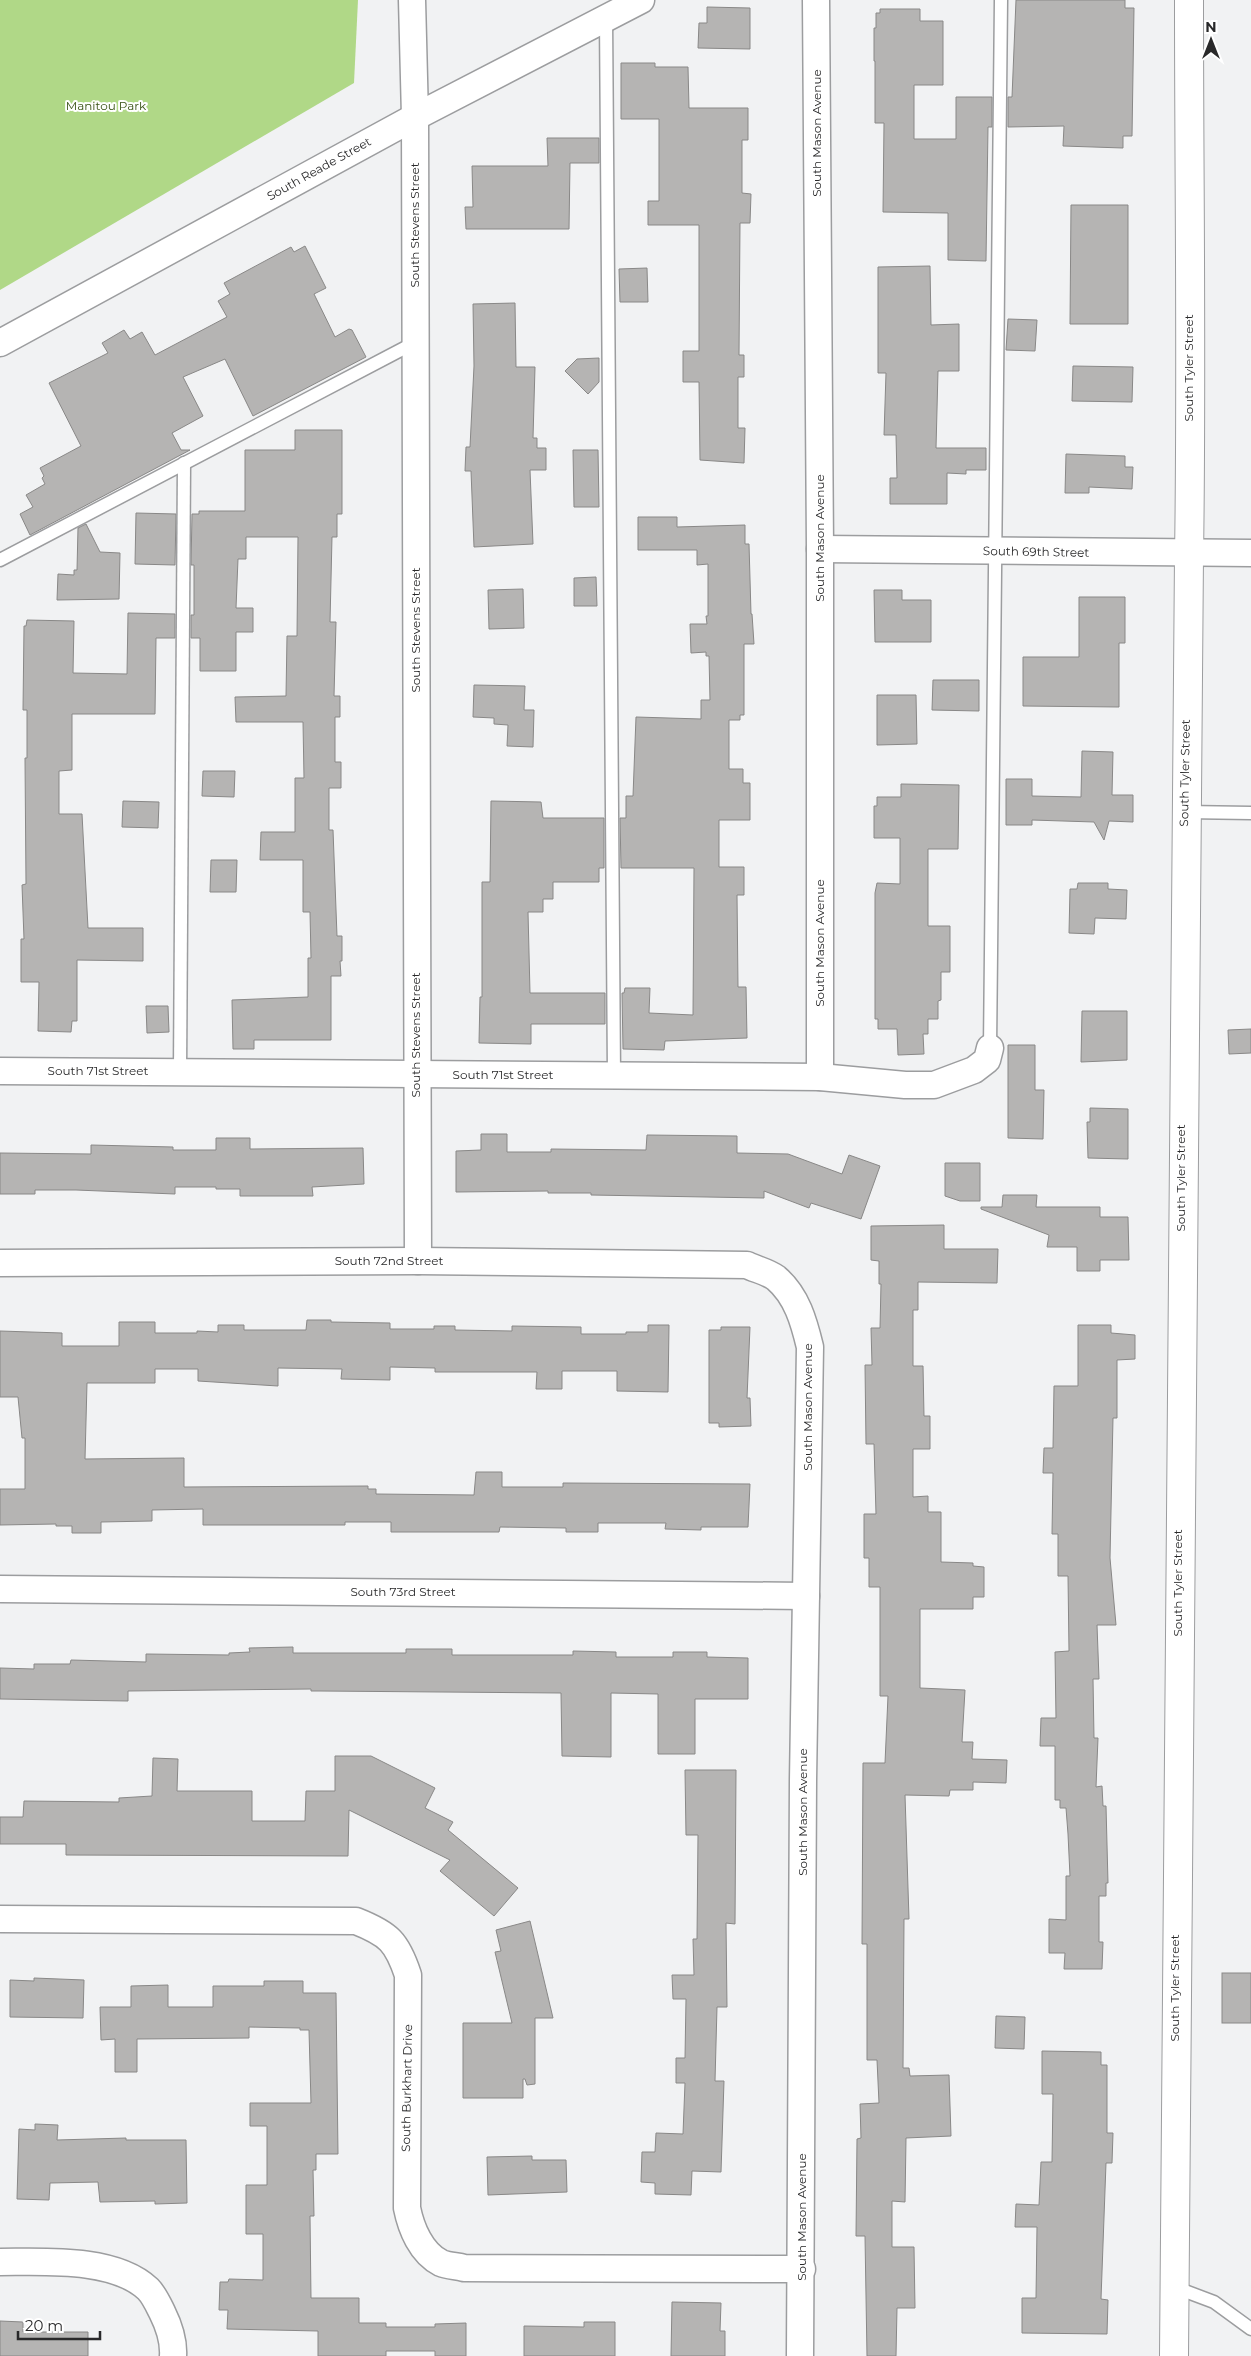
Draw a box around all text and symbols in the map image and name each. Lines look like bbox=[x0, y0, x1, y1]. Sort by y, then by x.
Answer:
north arrow bbox=[1186, 15, 1236, 65]
text: N bbox=[1205, 18, 1217, 36]
street label: South Mason Avenue bbox=[809, 69, 824, 197]
park label: Manitou Park bbox=[66, 98, 147, 113]
street label: South Reade Street bbox=[264, 134, 374, 203]
street label: South Stevens Street bbox=[407, 162, 422, 288]
street label: South Tyler Street bbox=[1181, 314, 1196, 422]
street label: South Mason Avenue bbox=[812, 474, 827, 602]
street label: South 69th Street bbox=[983, 543, 1089, 560]
street label: South Stevens Street bbox=[408, 567, 423, 693]
street label: South Tyler Street bbox=[1176, 719, 1193, 827]
street label: South Mason Avenue bbox=[812, 879, 827, 1007]
street label: South Stevens Street bbox=[408, 972, 423, 1098]
street label: South 71st Street bbox=[48, 1063, 149, 1078]
street label: South 71st Street bbox=[453, 1067, 554, 1082]
street label: South Tyler Street bbox=[1173, 1124, 1188, 1232]
street label: South 72nd Street bbox=[335, 1253, 443, 1268]
street label: South Mason Avenue bbox=[800, 1343, 815, 1471]
street label: South Tyler Street bbox=[1170, 1529, 1185, 1637]
street label: South 73rd Street bbox=[350, 1584, 456, 1599]
street label: South Mason Avenue bbox=[795, 1748, 810, 1876]
street label: South Tyler Street bbox=[1167, 1934, 1182, 2042]
street label: South Burkhart Drive bbox=[398, 2024, 415, 2152]
street label: South Mason Avenue bbox=[794, 2153, 809, 2281]
scale bar bbox=[18, 2308, 100, 2340]
text: 20 m bbox=[25, 2316, 63, 2335]

